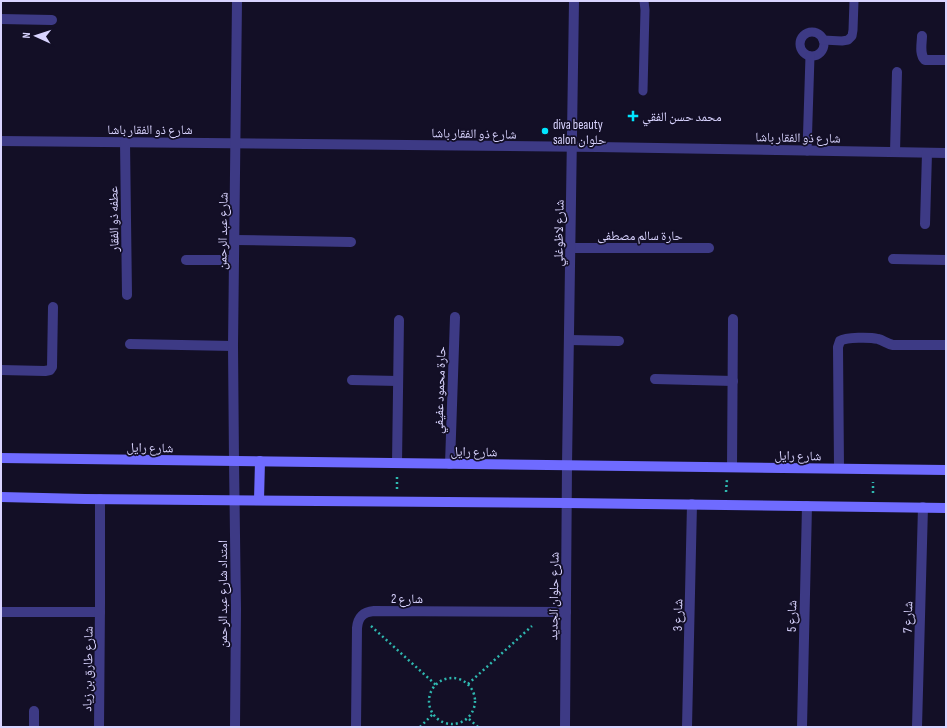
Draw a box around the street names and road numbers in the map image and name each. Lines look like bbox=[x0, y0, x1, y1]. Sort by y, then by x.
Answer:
street label: شارع ذو الفقار باشا bbox=[107, 122, 193, 139]
street label: شارع ذو الفقار باشا bbox=[431, 125, 517, 144]
street label: شارع ذو الفقار باشا bbox=[755, 129, 841, 148]
street label: عطفه ذو الفقار bbox=[105, 186, 123, 253]
street label: شارع عبد الرحمن bbox=[214, 192, 233, 270]
street label: شارع لاظوغلي bbox=[550, 199, 570, 267]
street label: حارة سالم مصطفى bbox=[597, 228, 683, 244]
street label: حارة محمود عفيفي bbox=[430, 346, 452, 434]
street label: شارع رايل bbox=[126, 440, 174, 457]
street label: شارع رايل bbox=[450, 444, 498, 461]
street label: شارع رايل bbox=[774, 448, 822, 465]
street label: امتداد شارع عبد الرحمن bbox=[215, 540, 232, 648]
street label: شارع حلوان الجديد bbox=[545, 552, 564, 640]
street label: شارع 2 bbox=[391, 591, 423, 608]
street label: شارع 3 bbox=[670, 599, 687, 631]
street label: شارع 5 bbox=[784, 600, 801, 632]
street label: شارع 7 bbox=[900, 601, 917, 633]
street label: شارع طارق بن زياد bbox=[79, 626, 98, 712]

